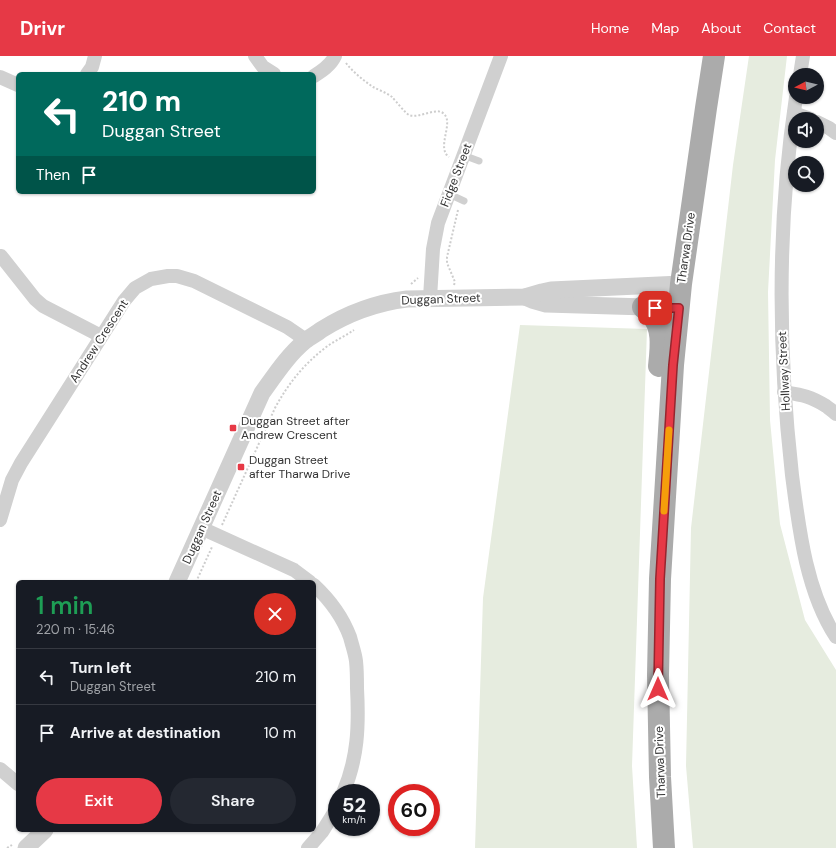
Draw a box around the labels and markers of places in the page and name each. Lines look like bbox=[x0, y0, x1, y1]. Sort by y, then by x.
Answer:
pin bbox=[638, 291, 672, 325]
place label: Duggan Street after Andrew Crescent bbox=[241, 413, 350, 443]
marker: Duggan Street after Andrew Crescent bbox=[228, 423, 238, 433]
place label: Duggan Street after Tharwa Drive bbox=[249, 452, 350, 482]
marker: Duggan Street after Tharwa Drive bbox=[236, 462, 246, 472]

